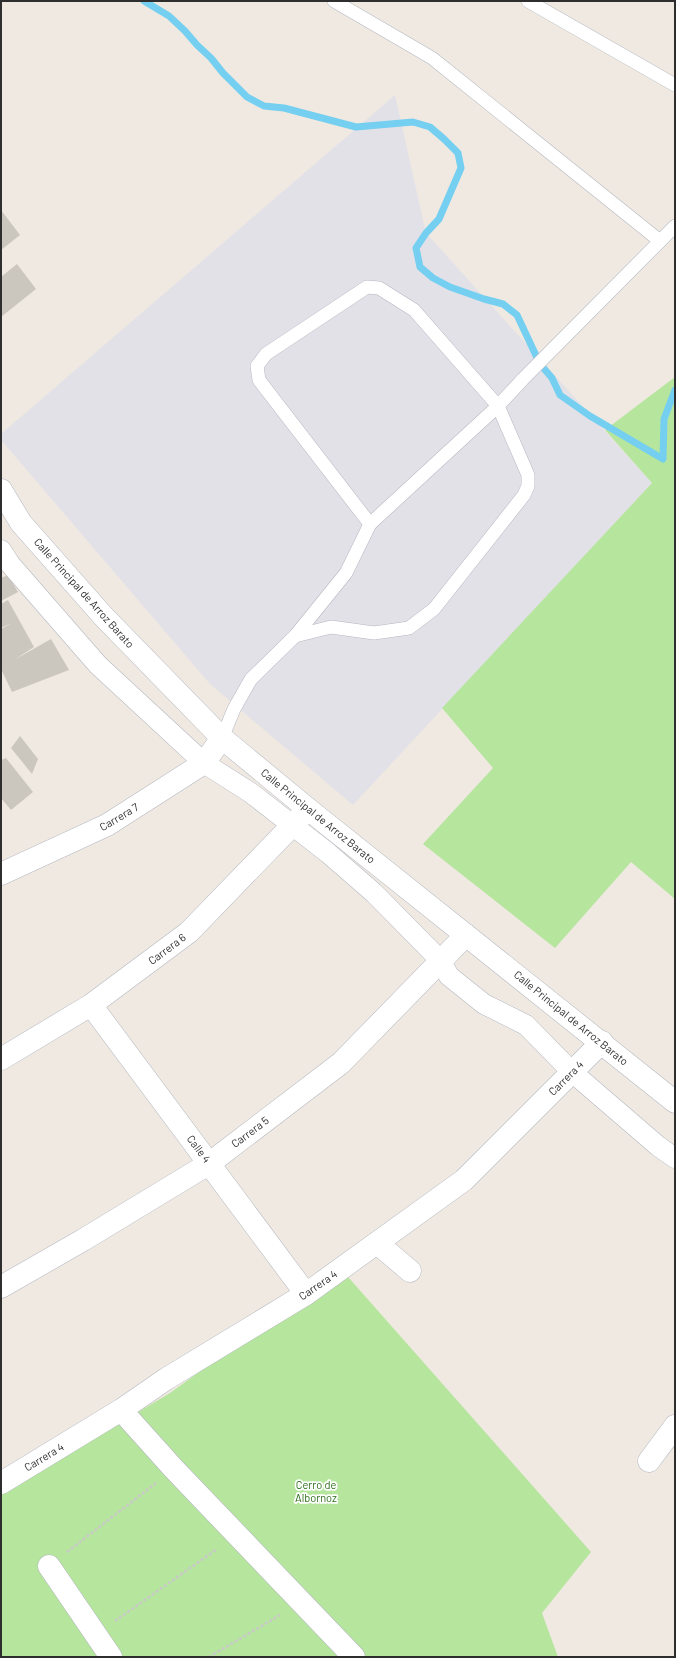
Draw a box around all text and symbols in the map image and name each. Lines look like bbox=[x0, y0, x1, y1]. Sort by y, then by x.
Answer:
street label: Calle Principal de Arroz Barato bbox=[32, 535, 137, 650]
street label: Calle Principal de Arroz Barato bbox=[259, 766, 378, 866]
street label: Carrera 7 bbox=[97, 800, 141, 833]
street label: Carrera 6 bbox=[145, 930, 188, 967]
street label: Calle Principal de Arroz Barato bbox=[512, 968, 631, 1068]
street label: Carrera 4 bbox=[546, 1058, 586, 1098]
street label: Carrera 5 bbox=[228, 1113, 271, 1150]
street label: Calle 4 bbox=[185, 1132, 214, 1165]
street label: Carrera 4 bbox=[296, 1267, 339, 1303]
street label: Carrera 4 bbox=[22, 1440, 66, 1473]
park label: Cerro de Albornoz bbox=[295, 1478, 337, 1504]

